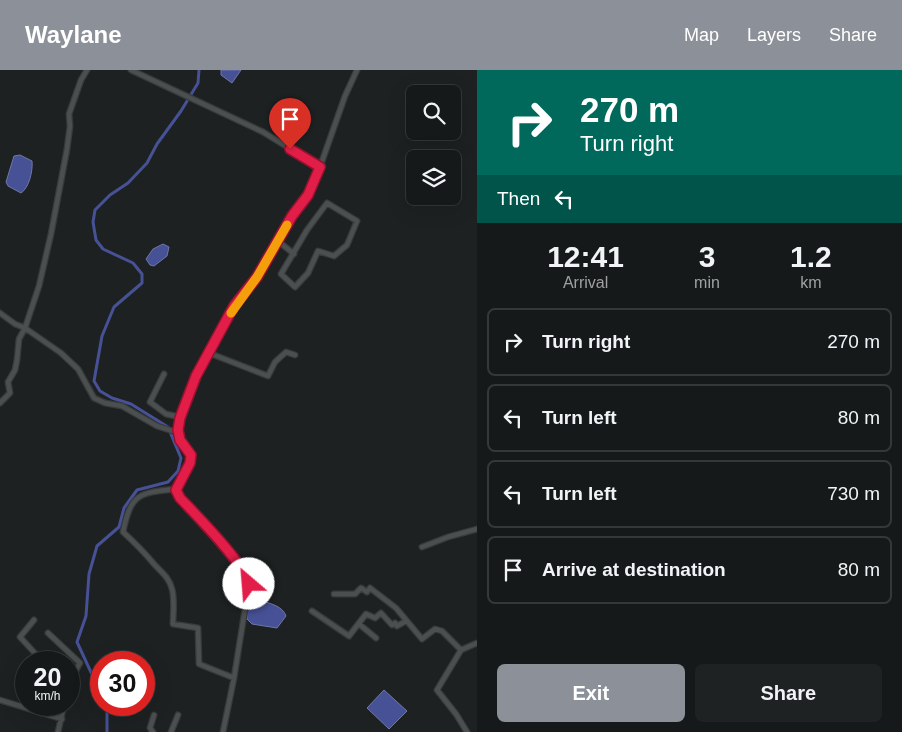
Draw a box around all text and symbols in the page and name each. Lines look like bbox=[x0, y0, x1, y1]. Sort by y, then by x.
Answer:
text: Waylane bbox=[25, 21, 121, 48]
text: Map bbox=[684, 25, 719, 45]
text: Layers bbox=[747, 25, 801, 45]
text: Share bbox=[829, 25, 877, 45]
map controls bbox=[406, 85, 461, 205]
button: search bbox=[406, 85, 461, 140]
icon: right bbox=[497, 90, 562, 155]
text: 270 m bbox=[580, 90, 679, 129]
pin bbox=[269, 98, 311, 149]
icon: arrive bbox=[276, 105, 304, 133]
text: Turn right bbox=[580, 131, 673, 156]
button: layers bbox=[406, 150, 461, 205]
icon: left bbox=[550, 185, 578, 213]
text: Then bbox=[497, 188, 540, 209]
text: 12:41 bbox=[547, 240, 624, 273]
text: 3 bbox=[699, 240, 715, 273]
text: 1.2 bbox=[790, 240, 832, 273]
text: Arrival bbox=[563, 274, 608, 291]
text: min bbox=[694, 274, 720, 291]
text: km bbox=[800, 274, 822, 291]
icon: right bbox=[499, 328, 527, 356]
text: Turn right bbox=[542, 331, 630, 352]
text: 270 m bbox=[827, 331, 880, 352]
icon: left bbox=[499, 404, 527, 432]
text: Turn left bbox=[542, 407, 617, 428]
text: 80 m bbox=[838, 407, 880, 428]
icon: left bbox=[499, 480, 527, 508]
text: Turn left bbox=[542, 483, 617, 504]
text: 730 m bbox=[827, 483, 880, 504]
icon: arrive bbox=[499, 556, 527, 584]
position arrow bbox=[222, 557, 274, 609]
text: Arrive at destination bbox=[542, 559, 726, 580]
text: 80 m bbox=[838, 559, 880, 580]
speed limit sign: 30 bbox=[90, 651, 155, 716]
text: 20 bbox=[34, 663, 61, 691]
button: Exit bbox=[497, 664, 685, 722]
button: Share bbox=[695, 664, 882, 722]
text: km/h bbox=[34, 689, 61, 703]

